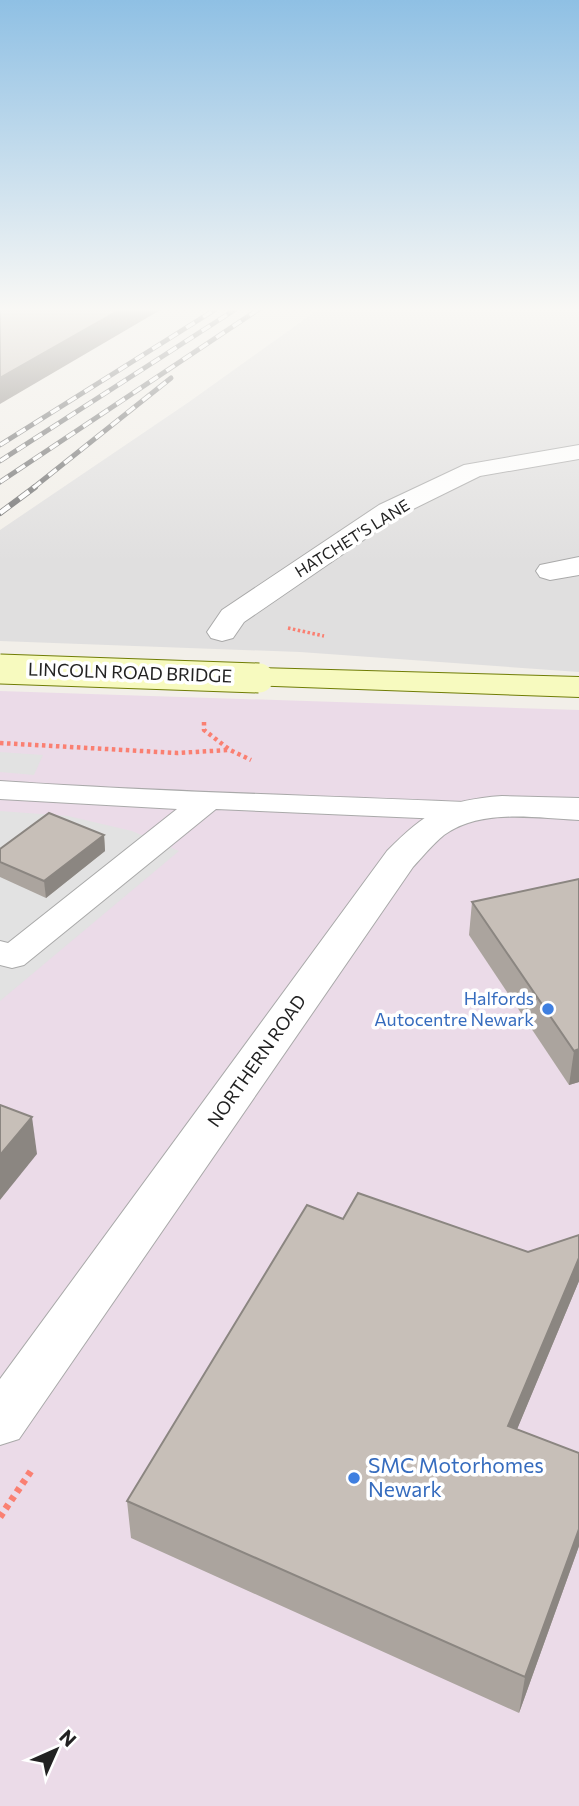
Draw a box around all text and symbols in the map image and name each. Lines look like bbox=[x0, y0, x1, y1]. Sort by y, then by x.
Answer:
street label: HATCHET'S LANE bbox=[291, 495, 413, 580]
street label: LINCOLN ROAD BRIDGE bbox=[28, 657, 232, 687]
place label: Halfords Autocentre Newark bbox=[374, 987, 534, 1030]
street label: NORTHERN ROAD bbox=[202, 990, 310, 1131]
marker: Halfords Autocentre Newark bbox=[540, 1001, 556, 1017]
place label: SMC Motorhomes Newark bbox=[368, 1452, 544, 1501]
marker: SMC Motorhomes Newark bbox=[346, 1470, 362, 1486]
north arrow bbox=[21, 1715, 91, 1785]
text: N bbox=[55, 1724, 82, 1751]

